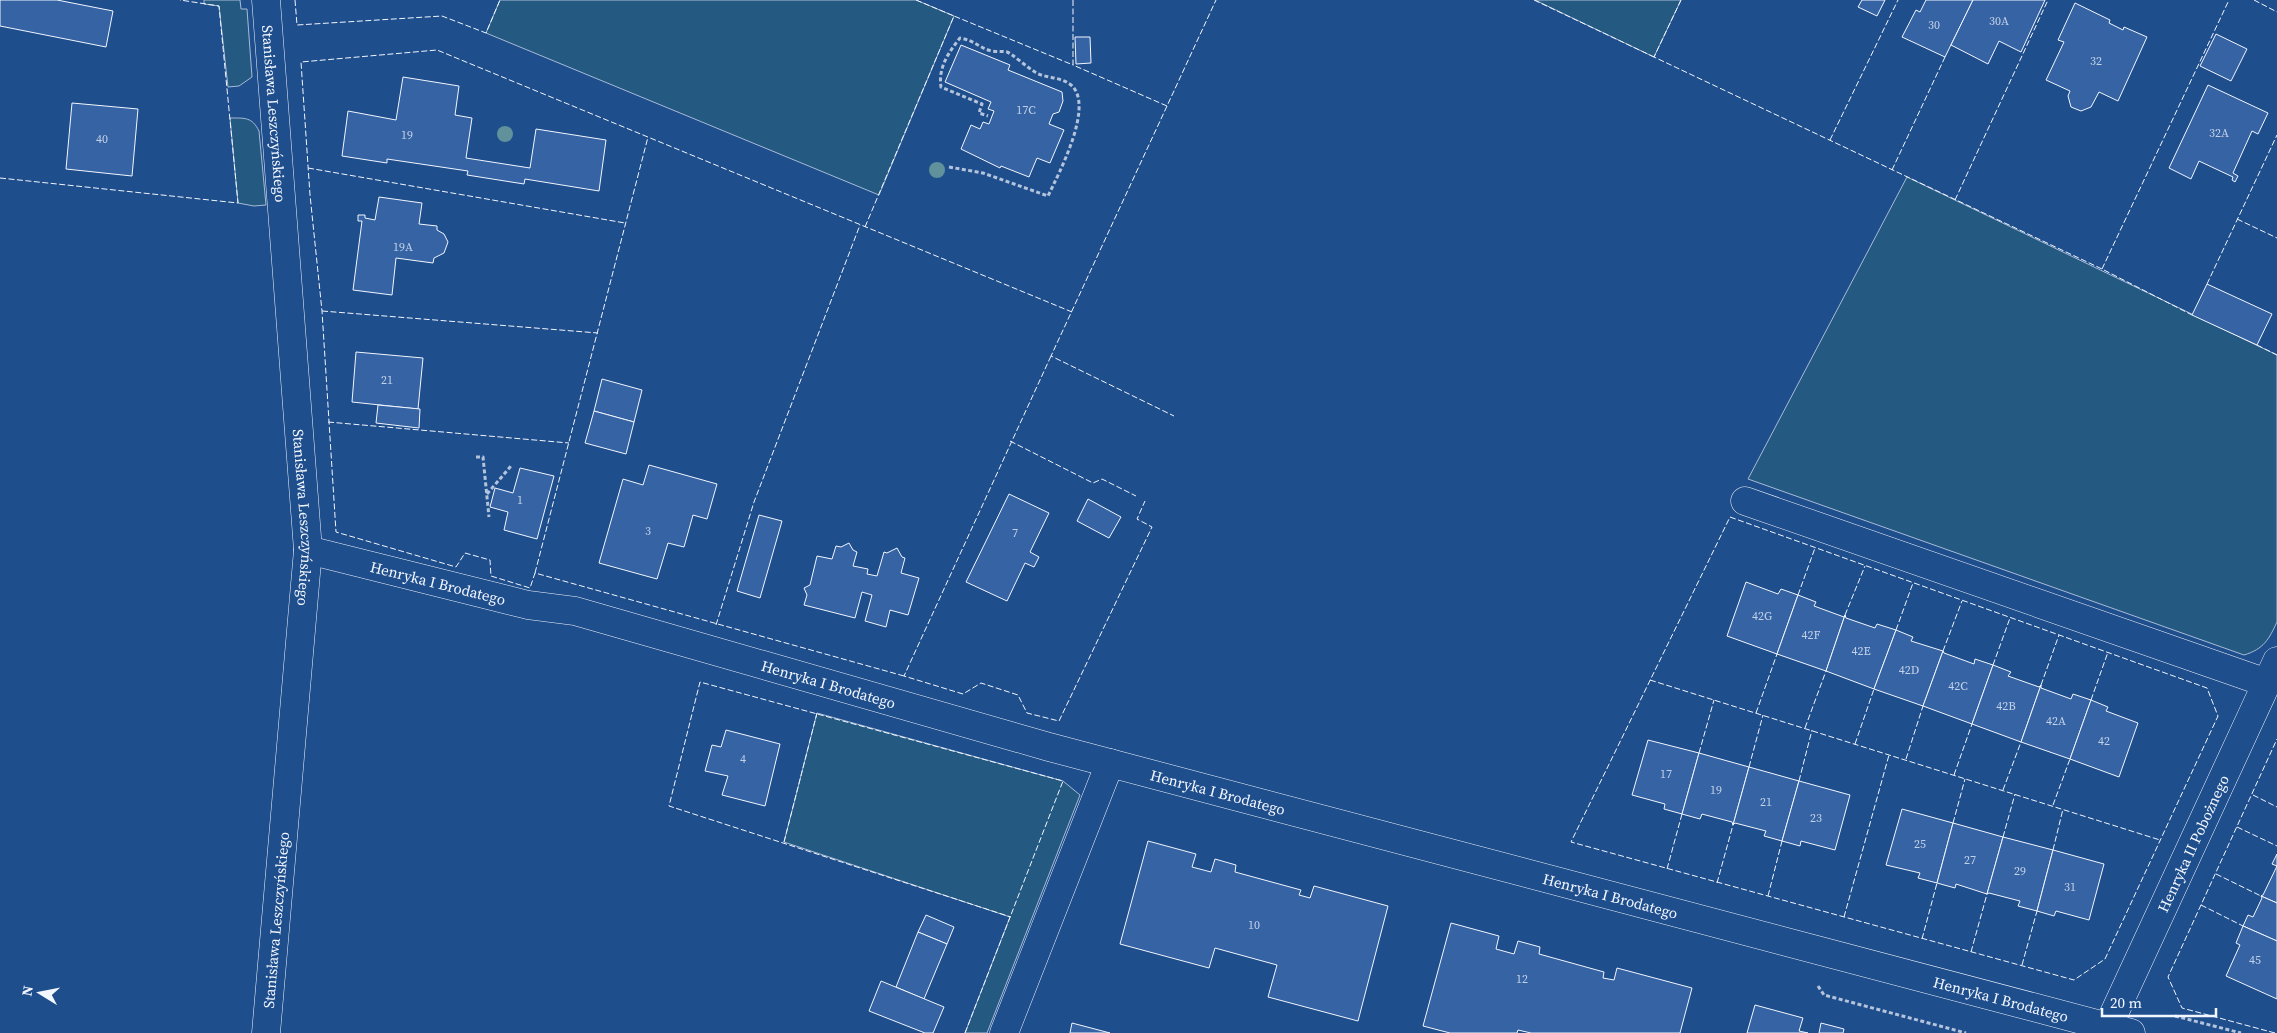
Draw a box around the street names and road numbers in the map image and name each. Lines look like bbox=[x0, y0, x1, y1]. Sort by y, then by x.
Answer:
street label: Stanisława Leszczyńskiego bbox=[257, 24, 292, 203]
street label: Stanisława Leszczyńskiego bbox=[288, 428, 319, 607]
street label: Henryka I Brodatego bbox=[368, 555, 508, 610]
street label: Henryka I Brodatego bbox=[759, 655, 898, 713]
street label: Henryka I Brodatego bbox=[1148, 764, 1288, 820]
street label: Henryka II Pobożnego bbox=[2152, 771, 2234, 915]
street label: Stanisława Leszczyńskiego bbox=[258, 831, 294, 1009]
street label: Henryka I Brodatego bbox=[1541, 868, 1680, 923]
street label: Henryka I Brodatego bbox=[1931, 971, 2071, 1027]

